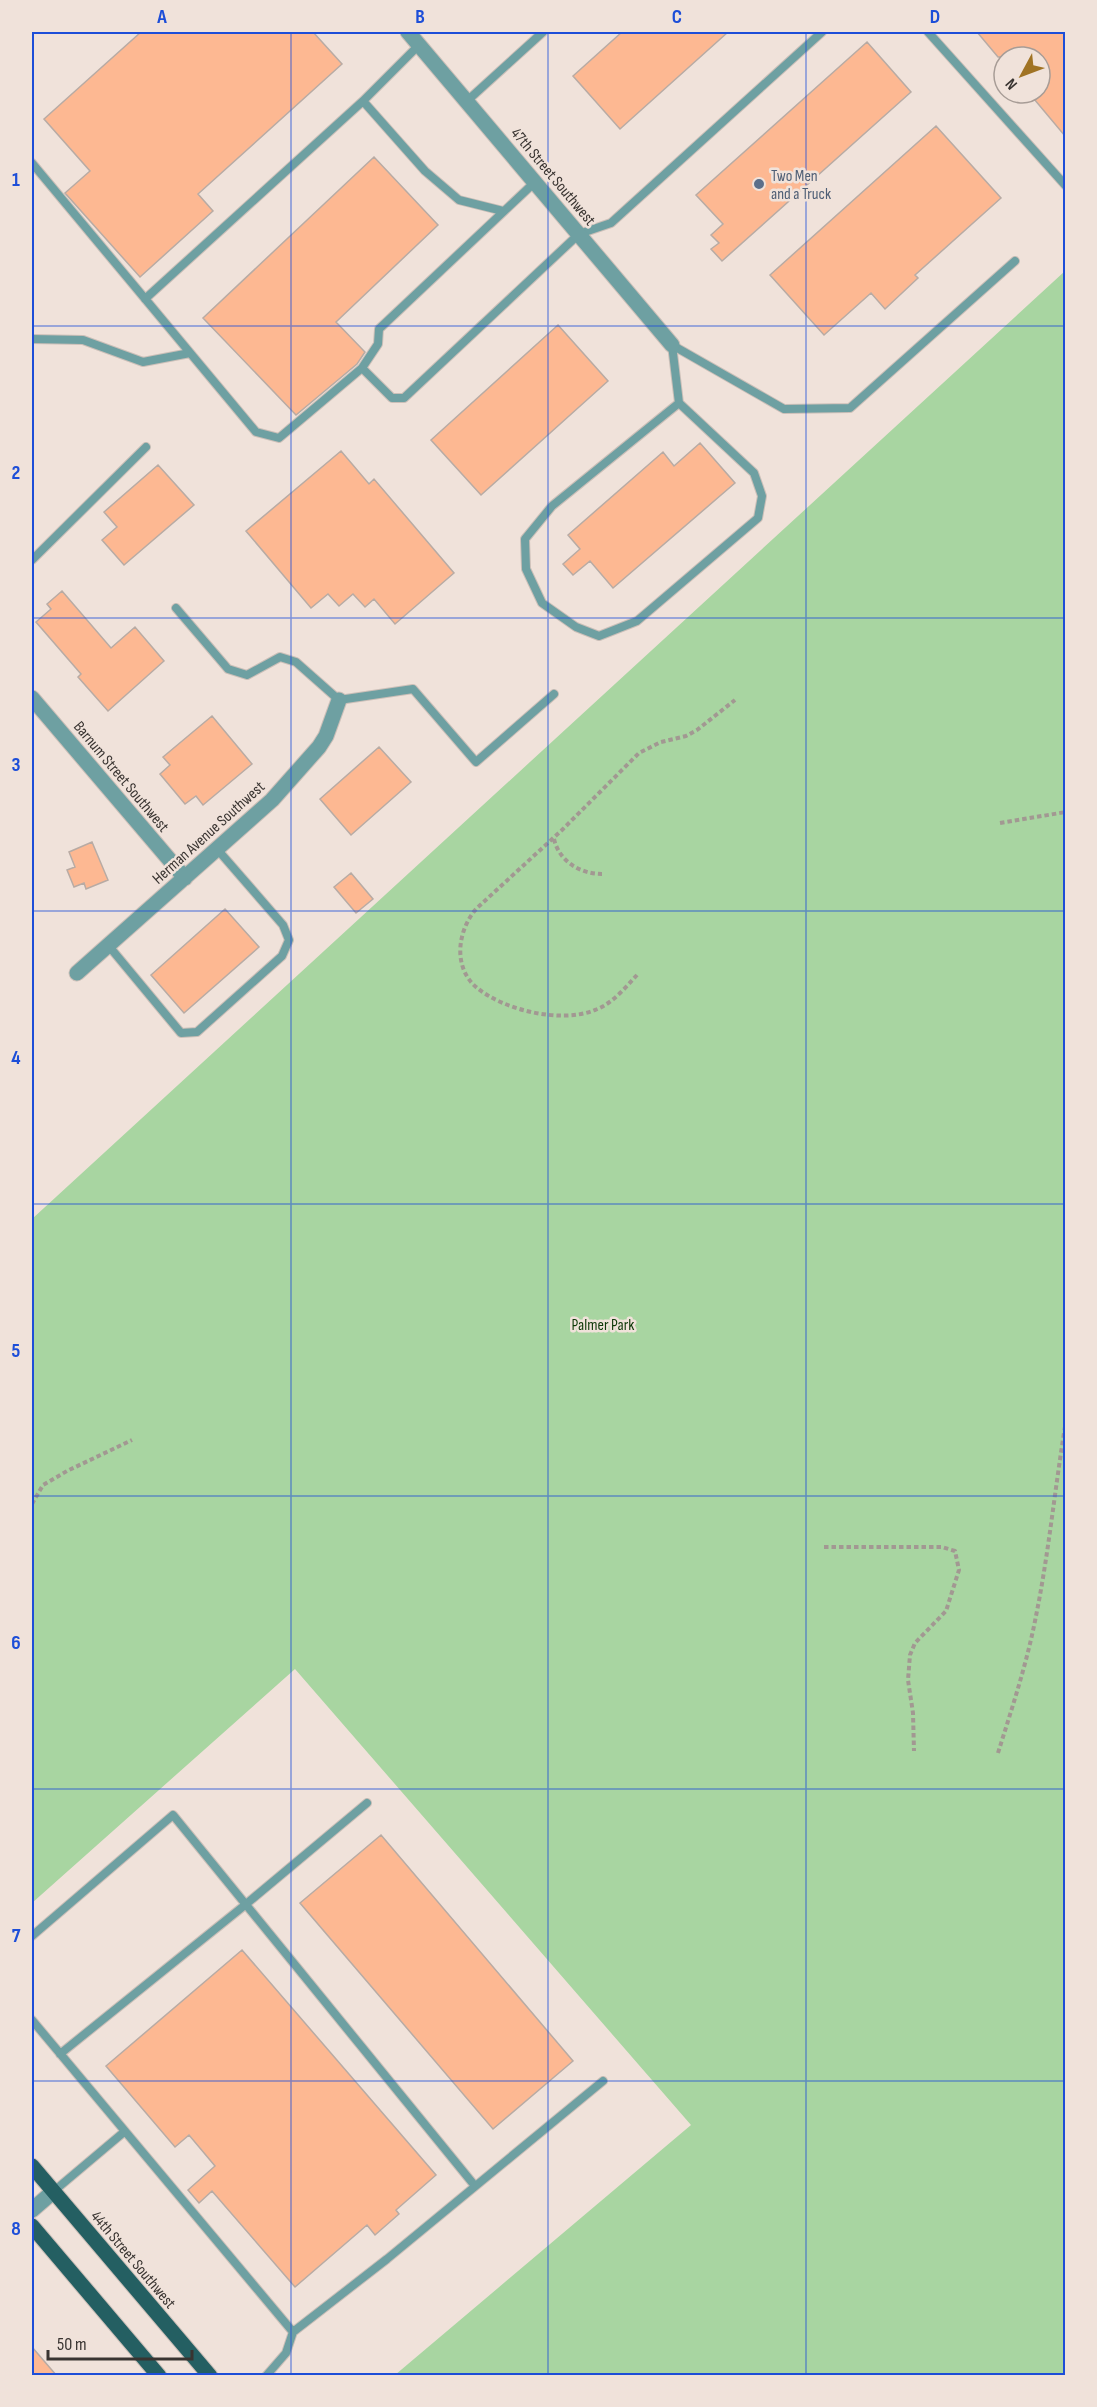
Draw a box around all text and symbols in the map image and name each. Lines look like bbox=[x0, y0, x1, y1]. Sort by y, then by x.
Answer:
text: A bbox=[156, 5, 167, 29]
text: B bbox=[415, 5, 425, 29]
text: C bbox=[672, 5, 682, 29]
text: D bbox=[930, 5, 940, 29]
north arrow bbox=[992, 45, 1052, 105]
text: N bbox=[1002, 74, 1022, 93]
street label: 47th Street Southwest bbox=[506, 124, 599, 230]
place label: Two Men and a Truck bbox=[771, 167, 831, 204]
text: 1 bbox=[12, 168, 20, 192]
marker: Two Men and a Truck bbox=[752, 177, 766, 191]
text: 2 bbox=[12, 461, 20, 485]
street label: Barnum Street Southwest bbox=[69, 718, 173, 836]
text: 3 bbox=[12, 753, 21, 777]
street label: Herman Avenue Southwest bbox=[149, 778, 269, 889]
text: 4 bbox=[11, 1046, 21, 1070]
park label: Palmer Park bbox=[572, 1316, 634, 1335]
text: 5 bbox=[12, 1339, 21, 1363]
text: 6 bbox=[11, 1631, 21, 1655]
text: 7 bbox=[12, 1924, 21, 1948]
street label: 44th Street Southwest bbox=[86, 2207, 179, 2313]
text: 8 bbox=[11, 2217, 21, 2241]
scale bar bbox=[48, 2323, 192, 2361]
text: 50 m bbox=[57, 2334, 87, 2355]

